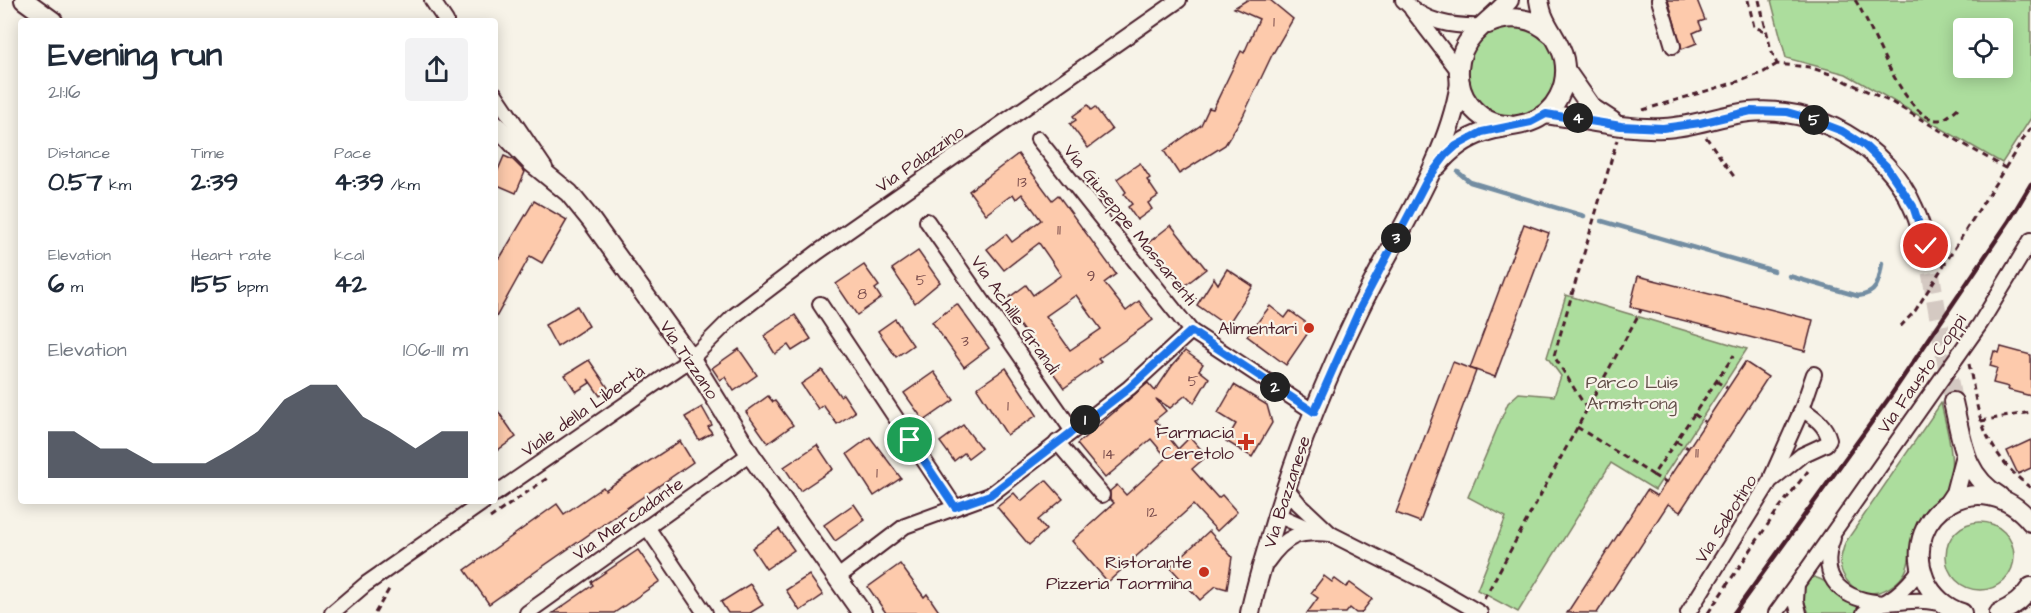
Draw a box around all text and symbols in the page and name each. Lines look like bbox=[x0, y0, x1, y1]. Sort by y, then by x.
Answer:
house number: 1 bbox=[1273, 12, 1275, 33]
map controls bbox=[1953, 18, 2013, 78]
button: locate bbox=[1953, 18, 2013, 78]
text: Evening run bbox=[48, 32, 222, 78]
button: share bbox=[405, 38, 468, 101]
text: 21:16 bbox=[48, 78, 80, 106]
pin: 4 bbox=[1563, 103, 1593, 133]
pin: 5 bbox=[1799, 105, 1829, 135]
text: 4 bbox=[1573, 107, 1583, 129]
text: 5 bbox=[1808, 109, 1820, 131]
street label: Via Palazzino bbox=[871, 119, 969, 199]
street label: Via Giuseppe Massarenti bbox=[1057, 139, 1203, 311]
text: Distance bbox=[48, 142, 110, 164]
text: Time bbox=[191, 142, 225, 164]
text: Pace bbox=[334, 142, 371, 164]
text: 0.57 bbox=[48, 164, 102, 200]
text: 2:39 bbox=[191, 164, 238, 200]
text: 4:39 bbox=[334, 164, 384, 200]
house number: 13 bbox=[1017, 172, 1027, 193]
text: km bbox=[102, 174, 131, 196]
text: /km bbox=[384, 174, 420, 196]
house number: 11 bbox=[1057, 220, 1061, 241]
pin bbox=[1900, 220, 1951, 271]
pin: 3 bbox=[1381, 223, 1411, 253]
text: 3 bbox=[1392, 227, 1400, 249]
icon: check bbox=[1909, 229, 1942, 262]
text: Elevation bbox=[48, 244, 111, 266]
text: Heart rate bbox=[191, 244, 271, 266]
text: kcal bbox=[334, 244, 365, 266]
street label: Via Achille Grandi bbox=[965, 250, 1066, 380]
text: 6 bbox=[48, 266, 64, 302]
text: 155 bbox=[191, 266, 231, 302]
text: 42 bbox=[334, 266, 367, 302]
house number: 9 bbox=[1087, 266, 1095, 287]
house number: 5 bbox=[916, 270, 927, 291]
text: m bbox=[64, 276, 83, 298]
text: bpm bbox=[231, 276, 268, 298]
house number: 8 bbox=[857, 284, 867, 305]
street label: Via Fausto Coppi bbox=[1871, 309, 1973, 439]
street label: Via Tizzano bbox=[653, 316, 725, 404]
place label: Alimentari bbox=[1218, 316, 1297, 341]
marker: Alimentari bbox=[1302, 321, 1316, 335]
house number: 3 bbox=[961, 331, 969, 352]
text: Elevation bbox=[48, 336, 127, 364]
text: 106–111 m bbox=[403, 336, 468, 364]
street label: Viale della Libertà bbox=[516, 359, 650, 463]
park label: Parco Luis Armstrong bbox=[1586, 370, 1678, 417]
house number: 5 bbox=[1188, 371, 1199, 392]
pin: 2 bbox=[1260, 372, 1290, 402]
text: 2 bbox=[1270, 376, 1280, 398]
house number: 1 bbox=[1007, 396, 1009, 417]
pin: 1 bbox=[1070, 405, 1100, 435]
text: 1 bbox=[1084, 409, 1086, 431]
pin bbox=[884, 414, 935, 465]
place label: Farmacia Ceretolo bbox=[1156, 420, 1234, 466]
icon: arrive bbox=[893, 423, 926, 456]
street label: Via Bazzanese bbox=[1257, 432, 1317, 551]
marker: Farmacia Ceretolo bbox=[1239, 435, 1253, 449]
house number: 11 bbox=[1695, 443, 1699, 464]
house number: 14 bbox=[1103, 444, 1115, 465]
house number: 1 bbox=[876, 463, 878, 484]
street label: Via Sabotino bbox=[1689, 470, 1763, 568]
street label: Via Mercadante bbox=[568, 471, 689, 566]
house number: 12 bbox=[1147, 502, 1158, 523]
place label: Ristorante Pizzeria Taormina bbox=[1046, 550, 1192, 596]
marker: Ristorante Pizzeria Taormina bbox=[1197, 565, 1211, 579]

